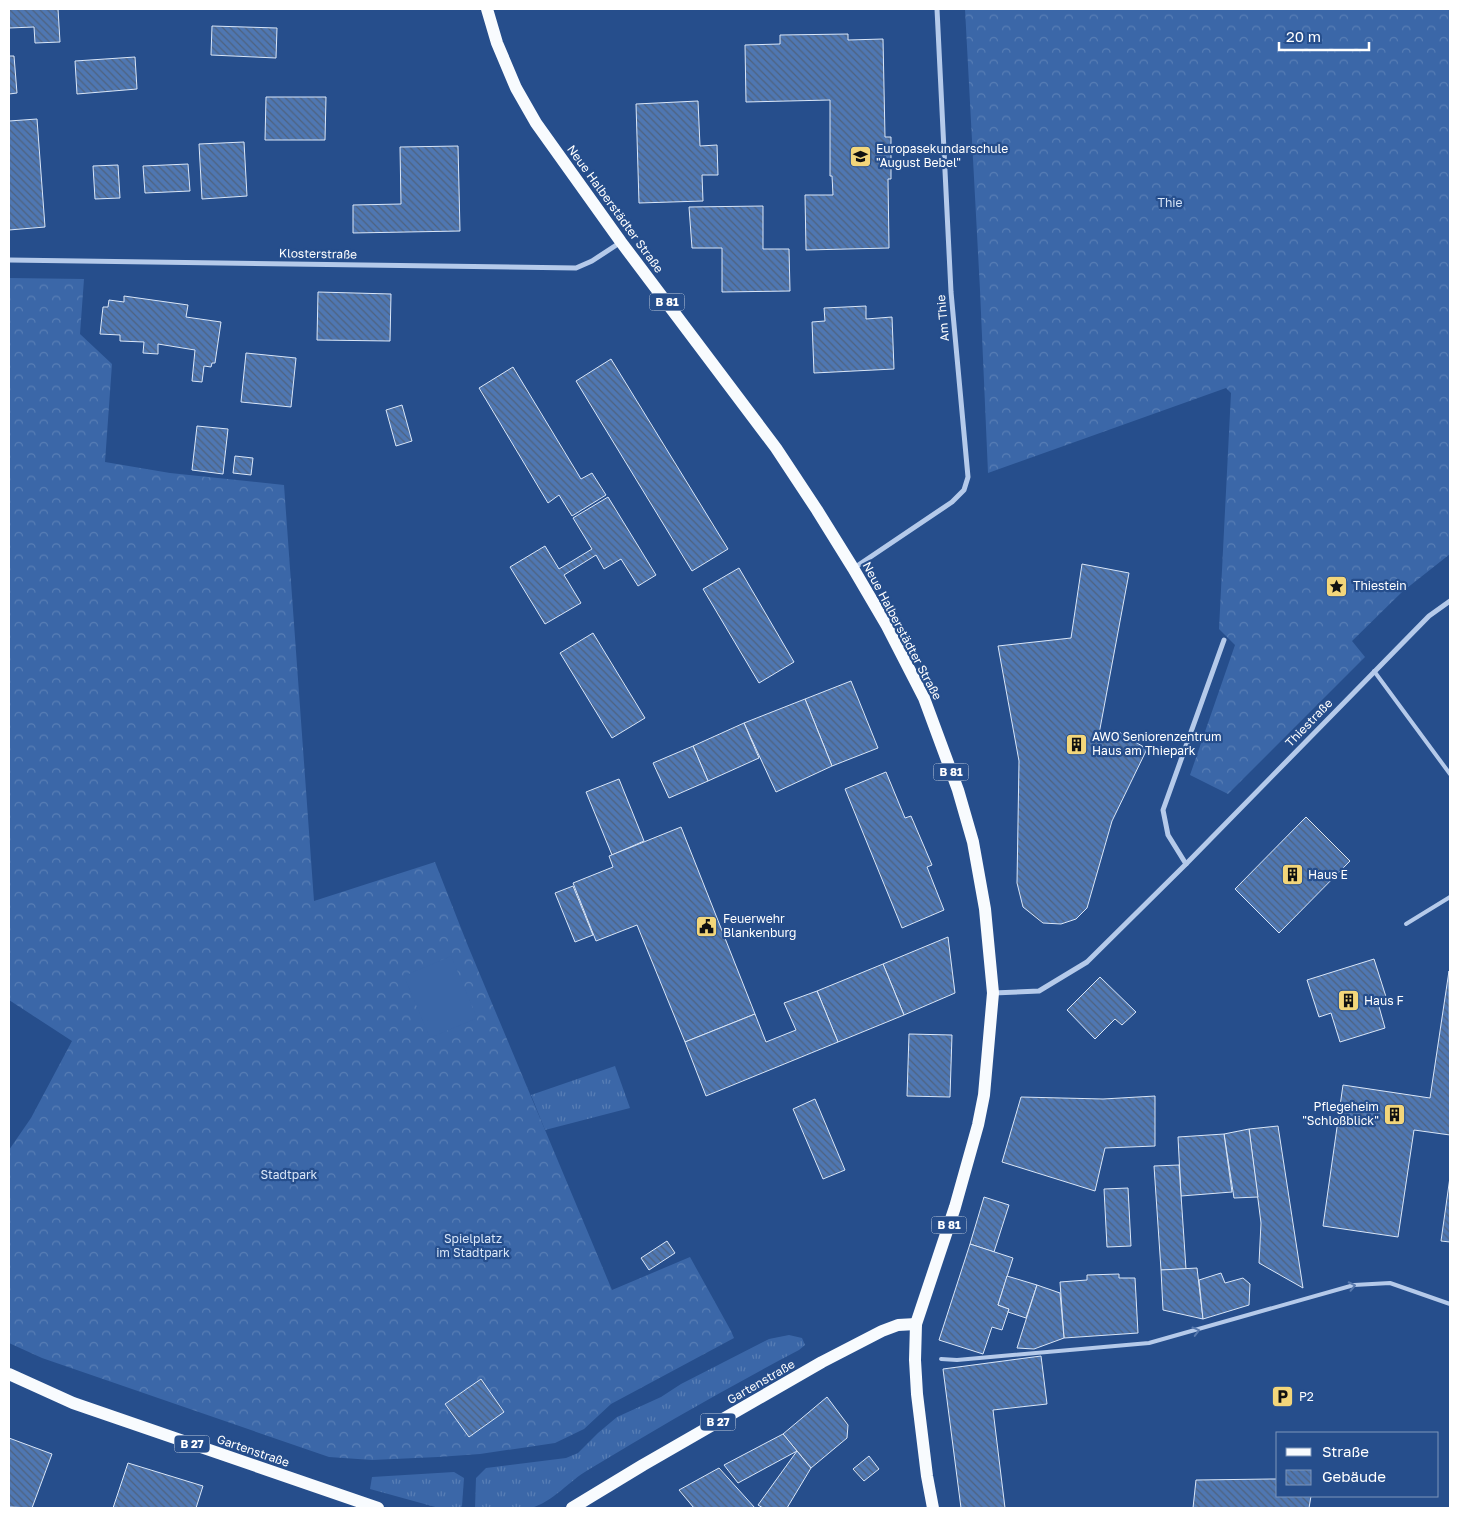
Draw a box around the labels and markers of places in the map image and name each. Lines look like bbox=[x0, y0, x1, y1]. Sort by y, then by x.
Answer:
place label: Europasekundarschule "August Bebel" bbox=[876, 141, 1008, 170]
school or university icon: Europasekundarschule "August Bebel" bbox=[848, 144, 872, 168]
place icon: Thiestein bbox=[1325, 574, 1349, 598]
place label: Thiestein bbox=[1353, 578, 1407, 593]
place label: AWO Seniorenzentrum Haus am Thiepark bbox=[1092, 729, 1222, 758]
building icon: AWO Seniorenzentrum Haus am Thiepark bbox=[1064, 732, 1088, 756]
building icon: Haus E bbox=[1280, 863, 1304, 887]
place label: Haus E bbox=[1308, 867, 1348, 882]
place label: Feuerwehr Blankenburg bbox=[723, 911, 797, 940]
public building icon: Feuerwehr Blankenburg bbox=[695, 914, 719, 938]
building icon: Haus F bbox=[1336, 989, 1360, 1013]
place label: Haus F bbox=[1364, 993, 1404, 1008]
place label: Pflegeheim "Schloßblick" bbox=[1302, 1099, 1379, 1128]
building icon: Pflegeheim "Schloßblick" bbox=[1383, 1102, 1407, 1126]
parking icon: P2 bbox=[1271, 1385, 1295, 1409]
place label: P2 bbox=[1299, 1389, 1314, 1404]

